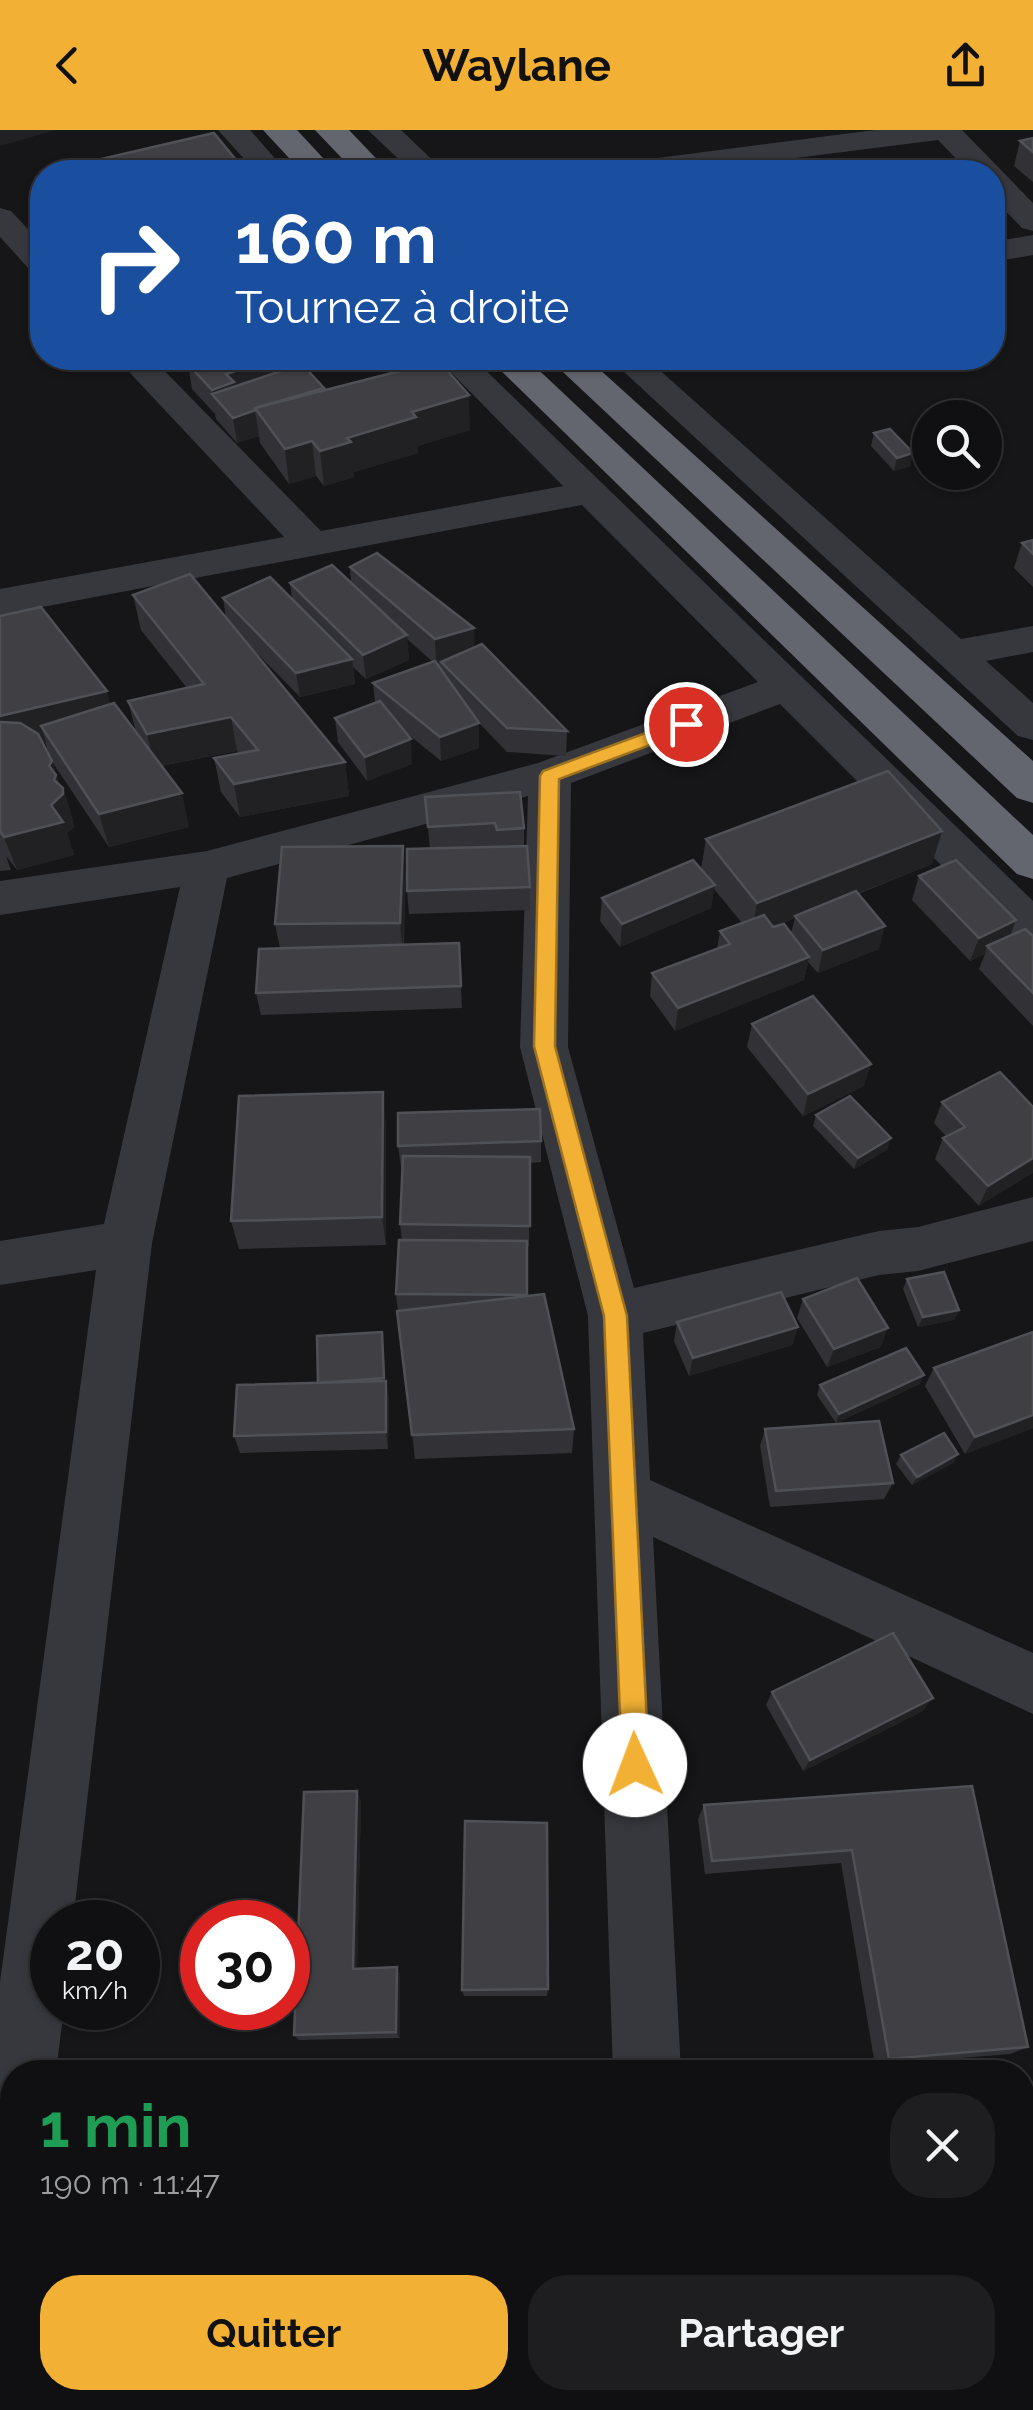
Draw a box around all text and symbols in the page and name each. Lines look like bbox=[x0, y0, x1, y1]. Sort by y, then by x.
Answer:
icon: back bbox=[40, 38, 95, 93]
icon: share bbox=[938, 38, 993, 93]
text: Waylane bbox=[422, 39, 611, 92]
text: 160 m bbox=[235, 197, 437, 279]
icon: right bbox=[70, 200, 200, 330]
text: Tournez à droite bbox=[235, 281, 569, 334]
map controls bbox=[912, 400, 1002, 490]
button: search bbox=[912, 400, 1002, 490]
pin bbox=[644, 682, 729, 767]
icon: arrive bbox=[659, 697, 714, 752]
position arrow bbox=[583, 1713, 687, 1817]
speed limit sign: 30 bbox=[180, 1900, 310, 2030]
text: 20 bbox=[66, 1923, 124, 1982]
text: km/h bbox=[62, 1975, 128, 2005]
text: 1 min bbox=[40, 2091, 191, 2161]
button: close bbox=[890, 2093, 995, 2198]
text: 190 m · 11:47 bbox=[40, 2164, 220, 2201]
button: Quitter bbox=[40, 2275, 508, 2390]
button: Partager bbox=[528, 2275, 995, 2390]

